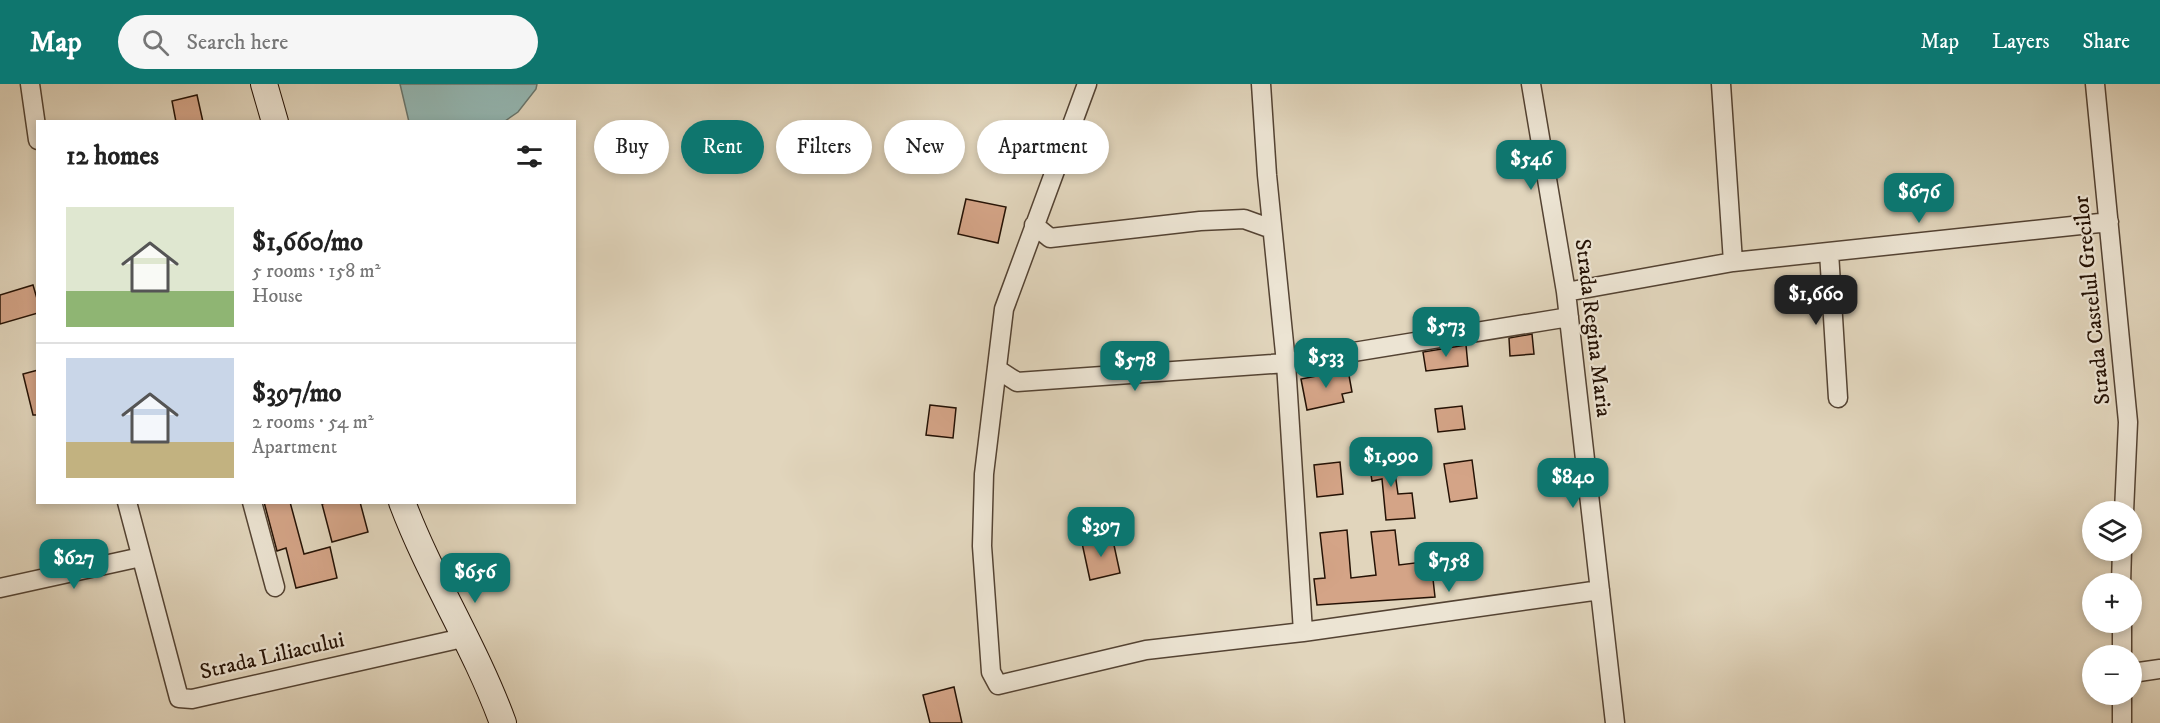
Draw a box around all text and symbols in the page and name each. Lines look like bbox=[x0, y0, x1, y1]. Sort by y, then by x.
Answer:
search box bbox=[118, 15, 538, 69]
text: Map bbox=[30, 25, 82, 60]
icon: search bbox=[139, 26, 172, 59]
text: Search here bbox=[187, 29, 288, 56]
text: Map bbox=[1920, 29, 1959, 55]
text: Layers bbox=[1992, 29, 2050, 55]
text: Share bbox=[2083, 29, 2130, 55]
chip: Buy bbox=[594, 120, 669, 174]
chip: Rent bbox=[681, 120, 764, 174]
chip: Filters bbox=[776, 120, 872, 174]
chip: New bbox=[884, 120, 965, 174]
chip: Apartment bbox=[977, 120, 1109, 174]
text: 12 homes bbox=[66, 140, 159, 173]
icon: filters bbox=[513, 140, 546, 173]
pin: $546 bbox=[1495, 140, 1567, 191]
text: $546 bbox=[1510, 147, 1552, 172]
pin: $676 bbox=[1883, 173, 1955, 224]
text: $676 bbox=[1898, 180, 1940, 205]
street label: Strada Castelul Grecilor bbox=[2067, 193, 2116, 406]
text: $1,660/mo bbox=[252, 226, 363, 259]
icon: home bbox=[114, 231, 186, 303]
street label: Strada Regina Maria bbox=[1569, 237, 1617, 419]
text: 5 rooms · 158 m² bbox=[252, 259, 381, 284]
pin: $1,660 bbox=[1767, 275, 1865, 326]
text: $1,660 bbox=[1788, 282, 1844, 307]
text: House bbox=[252, 284, 303, 309]
pin: $573 bbox=[1410, 307, 1482, 358]
text: $573 bbox=[1427, 314, 1465, 339]
pin: $533 bbox=[1290, 338, 1362, 389]
pin: $578 bbox=[1099, 341, 1171, 392]
text: $533 bbox=[1308, 345, 1344, 370]
text: $578 bbox=[1114, 348, 1156, 373]
text: $397/mo bbox=[252, 377, 342, 410]
icon: home bbox=[114, 382, 186, 454]
text: 2 rooms · 54 m² bbox=[252, 410, 374, 435]
text: Apartment bbox=[252, 435, 337, 460]
pin: $1,090 bbox=[1342, 437, 1440, 488]
text: $1,090 bbox=[1363, 444, 1419, 469]
pin: $840 bbox=[1537, 458, 1609, 509]
text: $840 bbox=[1551, 465, 1595, 490]
map controls bbox=[2082, 501, 2142, 705]
button: layers bbox=[2082, 501, 2142, 561]
pin: $397 bbox=[1065, 507, 1137, 558]
text: $397 bbox=[1082, 514, 1120, 539]
pin: $627 bbox=[38, 539, 110, 590]
pin: $758 bbox=[1413, 542, 1485, 593]
text: $627 bbox=[53, 546, 95, 571]
text: $758 bbox=[1428, 549, 1470, 574]
pin: $656 bbox=[439, 553, 511, 604]
text: $656 bbox=[454, 560, 496, 585]
button: + bbox=[2082, 573, 2142, 633]
street label: Strada Liliacului bbox=[197, 626, 347, 686]
button: − bbox=[2082, 645, 2142, 705]

